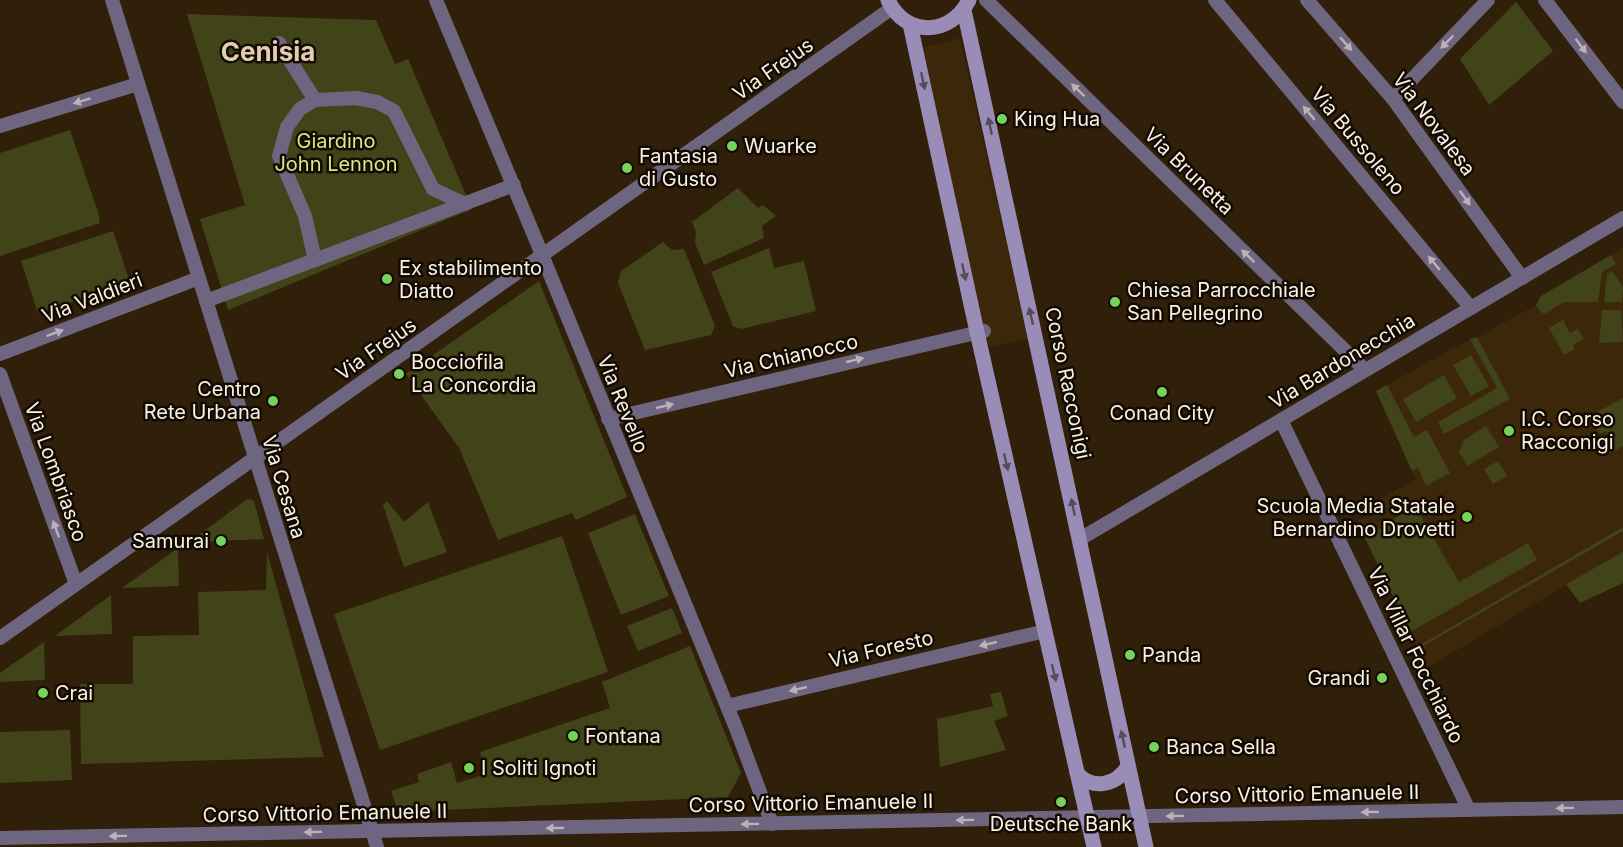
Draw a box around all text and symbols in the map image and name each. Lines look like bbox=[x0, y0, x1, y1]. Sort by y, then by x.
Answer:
street label: Via Frejus bbox=[728, 33, 818, 105]
one-way arrow bbox=[1441, 35, 1455, 49]
district label: Cenisia bbox=[221, 36, 315, 67]
one-way arrow bbox=[1339, 36, 1352, 52]
one-way arrow bbox=[1574, 39, 1586, 54]
street label: Via Novalesa bbox=[1387, 68, 1481, 180]
one-way arrow bbox=[918, 72, 928, 91]
street label: Via Bussoleno bbox=[1306, 82, 1410, 200]
one-way arrow bbox=[1072, 84, 1086, 98]
one-way arrow bbox=[73, 97, 91, 106]
one-way arrow bbox=[1302, 105, 1315, 121]
place label: King Hua bbox=[1014, 107, 1100, 131]
marker: King Hua bbox=[995, 112, 1009, 126]
one-way arrow bbox=[985, 116, 994, 135]
street label: Via Brunetta bbox=[1139, 122, 1239, 220]
park label: Giardino John Lennon bbox=[274, 129, 398, 176]
place label: Wuarke bbox=[744, 134, 817, 158]
marker: Wuarke bbox=[725, 139, 739, 153]
place label: Fantasia di Gusto bbox=[639, 144, 718, 191]
marker: Fantasia di Gusto bbox=[620, 161, 634, 175]
one-way arrow bbox=[1459, 190, 1471, 206]
one-way arrow bbox=[1240, 249, 1255, 263]
one-way arrow bbox=[1427, 255, 1440, 271]
place label: Ex stabilimento Diatto bbox=[399, 256, 542, 303]
one-way arrow bbox=[960, 263, 969, 282]
street label: Via Valdieri bbox=[38, 268, 146, 328]
marker: Ex stabilimento Diatto bbox=[380, 272, 394, 286]
place label: Chiesa Parrocchiale San Pellegrino bbox=[1127, 278, 1316, 325]
marker: Chiesa Parrocchiale San Pellegrino bbox=[1108, 295, 1122, 309]
street label: Corso Racconigi bbox=[1040, 305, 1096, 461]
one-way arrow bbox=[1026, 307, 1036, 326]
street label: Via Bardonecchia bbox=[1265, 308, 1419, 414]
street label: Via Frejus bbox=[331, 313, 421, 385]
one-way arrow bbox=[46, 328, 64, 338]
street label: Via Chianocco bbox=[722, 329, 860, 383]
place label: Bocciofila La Concordia bbox=[411, 350, 537, 397]
street label: Via Revello bbox=[592, 352, 654, 456]
one-way arrow bbox=[846, 355, 864, 365]
marker: Bocciofila La Concordia bbox=[392, 367, 406, 381]
place label: Centro Rete Urbana bbox=[144, 377, 261, 424]
marker: Conad City bbox=[1155, 385, 1169, 399]
marker: Centro Rete Urbana bbox=[266, 394, 280, 408]
street label: Via Lombriasco bbox=[20, 399, 92, 545]
one-way arrow bbox=[656, 400, 674, 410]
place label: Conad City bbox=[1109, 401, 1215, 425]
place label: I.C. Corso Racconigi bbox=[1521, 407, 1614, 454]
marker: I.C. Corso Racconigi bbox=[1502, 424, 1516, 438]
street label: Via Cesana bbox=[257, 433, 311, 541]
one-way arrow bbox=[1002, 453, 1012, 472]
place label: Scuola Media Statale Bernardino Drovetti bbox=[1256, 494, 1455, 541]
one-way arrow bbox=[1068, 497, 1078, 516]
marker: Scuola Media Statale Bernardino Drovetti bbox=[1460, 510, 1474, 524]
one-way arrow bbox=[51, 520, 60, 538]
place label: Samurai bbox=[132, 529, 209, 553]
marker: Samurai bbox=[214, 534, 228, 548]
street label: Via Villar Focchiardo bbox=[1363, 563, 1469, 747]
street label: Via Foresto bbox=[827, 625, 935, 673]
one-way arrow bbox=[978, 640, 997, 649]
place label: Panda bbox=[1142, 643, 1201, 667]
marker: Panda bbox=[1123, 648, 1137, 662]
one-way arrow bbox=[1050, 664, 1060, 682]
place label: Grandi bbox=[1307, 666, 1370, 690]
marker: Grandi bbox=[1375, 671, 1389, 685]
place label: Crai bbox=[55, 681, 93, 705]
one-way arrow bbox=[789, 685, 807, 695]
marker: Crai bbox=[36, 686, 50, 700]
place label: Fontana bbox=[585, 724, 661, 748]
marker: Fontana bbox=[566, 729, 580, 743]
one-way arrow bbox=[1117, 729, 1127, 748]
place label: Banca Sella bbox=[1166, 735, 1276, 759]
marker: Banca Sella bbox=[1147, 740, 1161, 754]
place label: I Soliti Ignoti bbox=[481, 756, 596, 780]
marker: I Soliti Ignoti bbox=[462, 761, 476, 775]
street label: Corso Vittorio Emanuele II bbox=[1175, 780, 1419, 808]
street label: Corso Vittorio Emanuele II bbox=[689, 789, 933, 817]
marker: Deutsche Bank bbox=[1054, 795, 1068, 809]
street label: Corso Vittorio Emanuele II bbox=[203, 799, 447, 827]
one-way arrow bbox=[1555, 803, 1574, 813]
one-way arrow bbox=[1360, 807, 1379, 817]
one-way arrow bbox=[1165, 811, 1184, 820]
place label: Deutsche Bank bbox=[990, 812, 1132, 836]
one-way arrow bbox=[956, 815, 975, 824]
one-way arrow bbox=[740, 819, 759, 829]
one-way arrow bbox=[545, 823, 564, 832]
one-way arrow bbox=[303, 828, 322, 837]
one-way arrow bbox=[108, 831, 127, 841]

